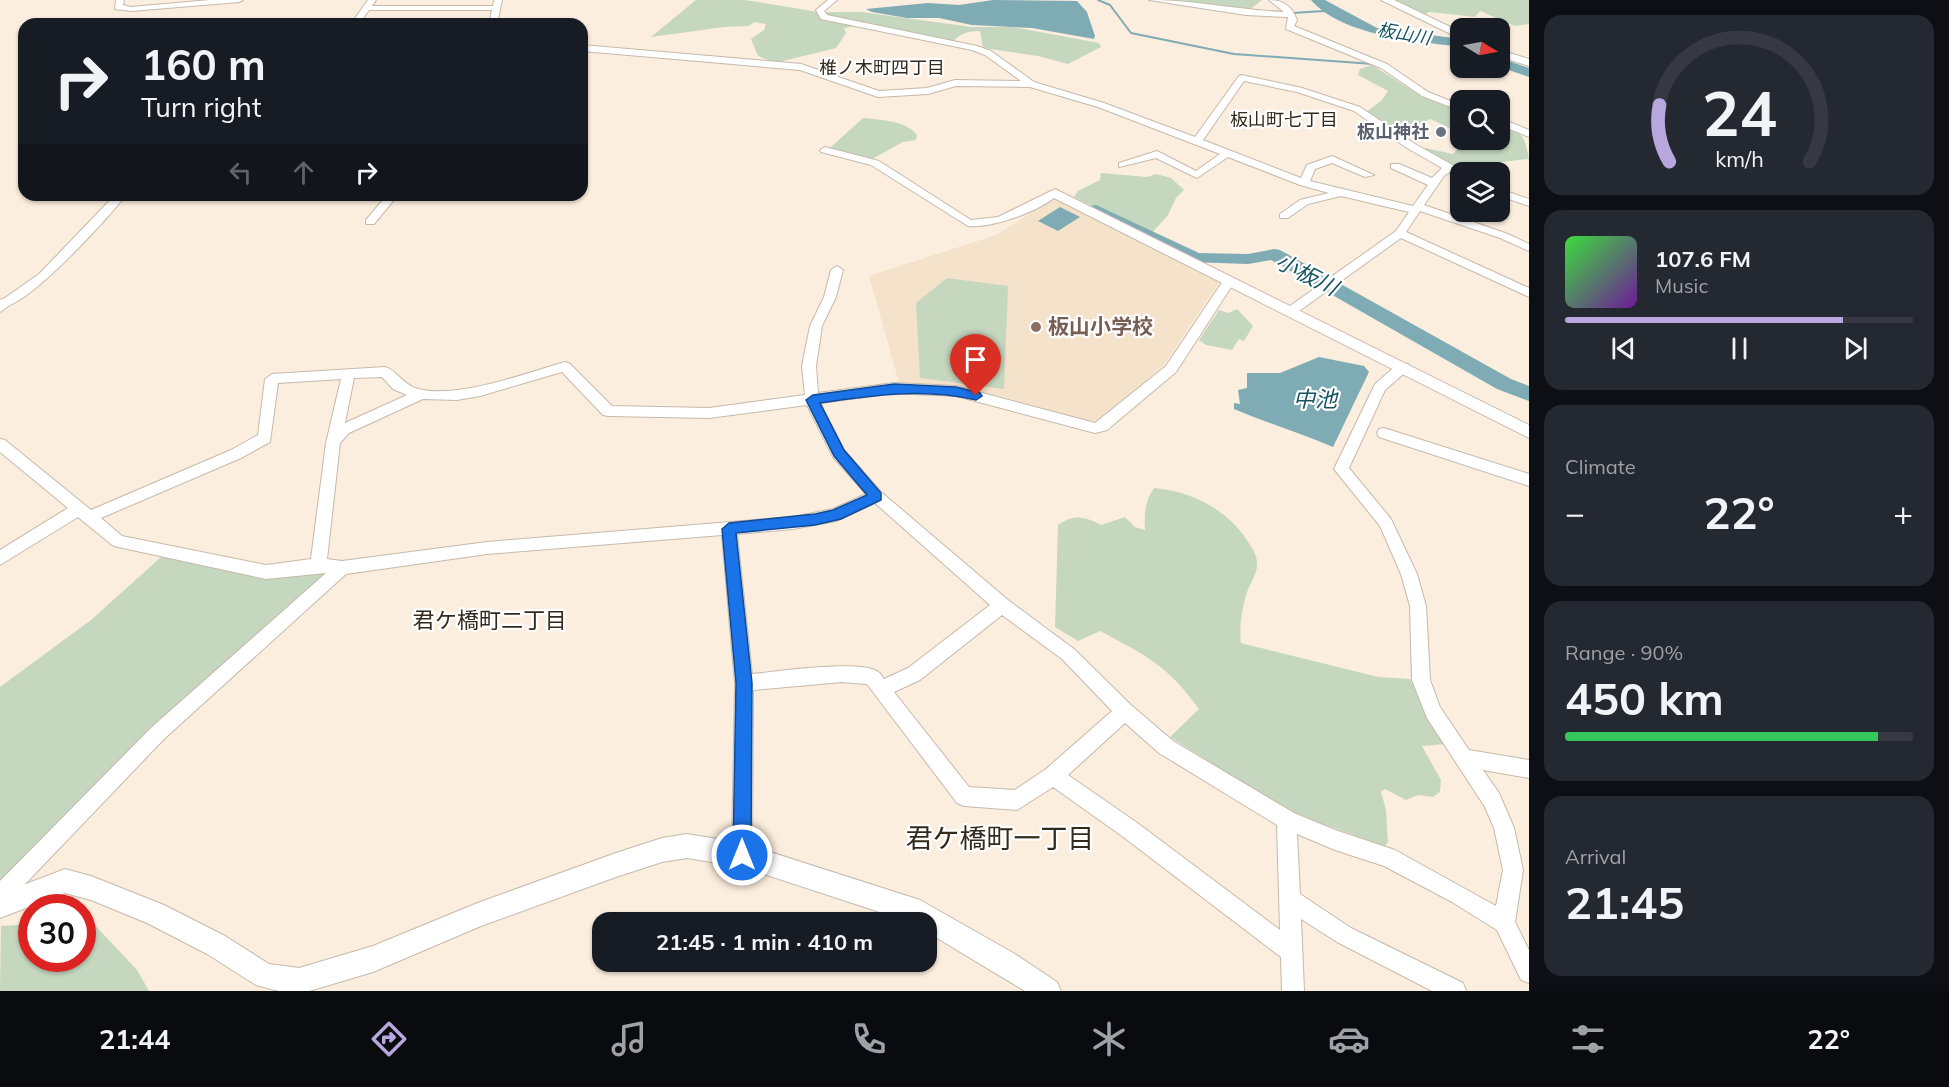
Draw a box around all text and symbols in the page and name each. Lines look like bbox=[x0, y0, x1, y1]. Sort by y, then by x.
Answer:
water label: 板山川 bbox=[1376, 17, 1435, 50]
north arrow bbox=[1450, 18, 1510, 78]
map controls bbox=[1450, 18, 1510, 222]
text: 160 m bbox=[141, 38, 266, 91]
icon: right bbox=[42, 42, 120, 120]
district label: 椎ノ木町四丁目 bbox=[819, 56, 945, 79]
text: 24 bbox=[1702, 73, 1776, 152]
text: Turn right bbox=[141, 90, 261, 124]
button: search bbox=[1450, 90, 1510, 150]
district label: 板山町七丁目 bbox=[1230, 108, 1338, 131]
place label: 板山神社 bbox=[1357, 120, 1429, 143]
marker: 板山神社 bbox=[1434, 125, 1448, 139]
text: km/h bbox=[1715, 145, 1763, 172]
icon: left bbox=[224, 156, 257, 189]
icon: ahead bbox=[287, 156, 320, 189]
icon: right bbox=[350, 156, 383, 189]
button: layers bbox=[1450, 162, 1510, 222]
text: 107.6 FM bbox=[1655, 245, 1751, 273]
water label: 小板川 bbox=[1271, 247, 1345, 302]
text: Music bbox=[1655, 273, 1708, 298]
place label: 板山小学校 bbox=[1048, 313, 1153, 339]
marker: 板山小学校 bbox=[1029, 320, 1043, 334]
icon: previous bbox=[1607, 332, 1640, 365]
icon: pause bbox=[1723, 332, 1756, 365]
icon: next bbox=[1839, 332, 1872, 365]
pin bbox=[950, 334, 1001, 396]
icon: arrive bbox=[959, 343, 992, 376]
water label: 中池 bbox=[1293, 385, 1339, 413]
text: Climate bbox=[1565, 454, 1636, 479]
text: 22° bbox=[1703, 484, 1775, 540]
text: − bbox=[1565, 492, 1585, 533]
text: + bbox=[1893, 492, 1913, 533]
district label: 君ケ橋町二丁目 bbox=[413, 606, 567, 634]
text: Range · 90% bbox=[1565, 640, 1683, 665]
text: 450 km bbox=[1565, 670, 1724, 726]
district label: 君ケ橋町一丁目 bbox=[906, 821, 1095, 855]
position arrow bbox=[710, 823, 774, 887]
text: Arrival bbox=[1565, 844, 1626, 869]
text: 21:45 bbox=[1565, 874, 1684, 930]
speed limit sign: 30 bbox=[18, 894, 96, 972]
text: 21:45 · 1 min · 410 m bbox=[656, 928, 873, 956]
icon: directions bbox=[368, 1018, 410, 1060]
icon: music bbox=[608, 1018, 650, 1060]
icon: phone bbox=[848, 1018, 890, 1060]
icon: climate bbox=[1088, 1018, 1130, 1060]
icon: car bbox=[1328, 1018, 1370, 1060]
icon: filters bbox=[1567, 1018, 1609, 1060]
text: 21:44 bbox=[99, 1022, 170, 1056]
text: 22° bbox=[1807, 1022, 1850, 1056]

